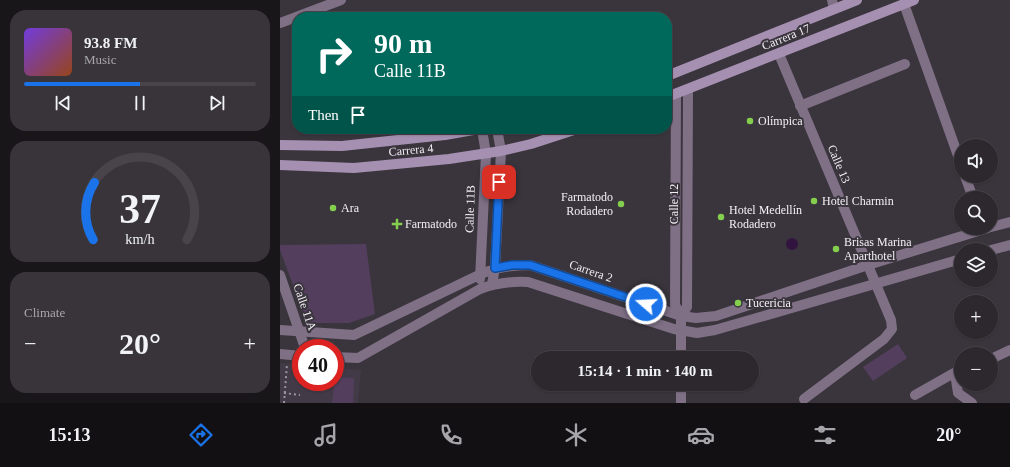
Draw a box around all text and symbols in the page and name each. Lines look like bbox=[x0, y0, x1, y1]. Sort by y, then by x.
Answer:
street label: Carrera 17 bbox=[760, 21, 812, 53]
icon: right bbox=[308, 28, 360, 80]
text: 90 m bbox=[374, 28, 432, 59]
text: 93.8 FM bbox=[84, 35, 137, 51]
text: Music bbox=[84, 52, 117, 67]
text: Calle 11B bbox=[374, 61, 446, 81]
icon: previous bbox=[52, 92, 74, 114]
icon: pause bbox=[129, 92, 151, 114]
icon: next bbox=[206, 92, 228, 114]
icon: arrive bbox=[347, 104, 369, 126]
text: Then bbox=[308, 107, 339, 123]
place label: Olímpica bbox=[758, 114, 803, 128]
marker: Olímpica bbox=[745, 116, 755, 126]
map controls bbox=[954, 139, 998, 391]
button: sound bbox=[954, 139, 998, 183]
street label: Carrera 4 bbox=[388, 141, 434, 159]
street label: Calle 13 bbox=[825, 143, 853, 185]
pin bbox=[482, 165, 516, 199]
icon: arrive bbox=[488, 171, 510, 193]
street label: Calle 12 bbox=[667, 184, 681, 224]
text: 37 bbox=[119, 185, 161, 231]
street label: Calle 11B bbox=[462, 185, 478, 233]
place label: Farmatodo Rodadero bbox=[561, 190, 613, 218]
button: search bbox=[954, 191, 998, 235]
place label: Hotel Charmin bbox=[822, 194, 894, 208]
marker: Hotel Charmin bbox=[809, 196, 819, 206]
marker: Farmatodo Rodadero bbox=[616, 199, 626, 209]
place label: Ara bbox=[341, 201, 360, 215]
marker: Ara bbox=[328, 203, 338, 213]
place label: Hotel Medellín Rodadero bbox=[729, 203, 802, 231]
marker: Hotel Medellín Rodadero bbox=[716, 212, 726, 222]
place label: Farmatodo bbox=[405, 217, 457, 231]
marker: Farmatodo bbox=[392, 219, 402, 229]
text: km/h bbox=[125, 230, 155, 246]
place label: Brisas Marina Aparthotel bbox=[844, 235, 912, 263]
button: layers bbox=[954, 243, 998, 287]
marker: Brisas Marina Aparthotel bbox=[831, 244, 841, 254]
street label: Carrera 2 bbox=[567, 257, 615, 285]
street label: Calle 11A bbox=[290, 282, 320, 333]
position arrow bbox=[625, 283, 667, 325]
button: + bbox=[954, 295, 998, 339]
place label: Tucericia bbox=[746, 296, 792, 310]
marker: Tucericia bbox=[733, 298, 743, 308]
text: Climate bbox=[24, 305, 65, 320]
text: 20° bbox=[119, 327, 161, 360]
text: − bbox=[24, 331, 36, 356]
text: + bbox=[244, 331, 256, 356]
speed limit sign: 40 bbox=[292, 339, 344, 391]
button: − bbox=[954, 347, 998, 391]
text: 15:14 · 1 min · 140 m bbox=[578, 363, 713, 379]
icon: directions bbox=[187, 421, 215, 449]
icon: music bbox=[312, 421, 340, 449]
icon: phone bbox=[437, 421, 465, 449]
icon: climate bbox=[562, 421, 590, 449]
icon: car bbox=[687, 421, 715, 449]
icon: filters bbox=[811, 421, 839, 449]
text: 15:13 bbox=[48, 425, 90, 445]
text: 20° bbox=[936, 425, 962, 445]

